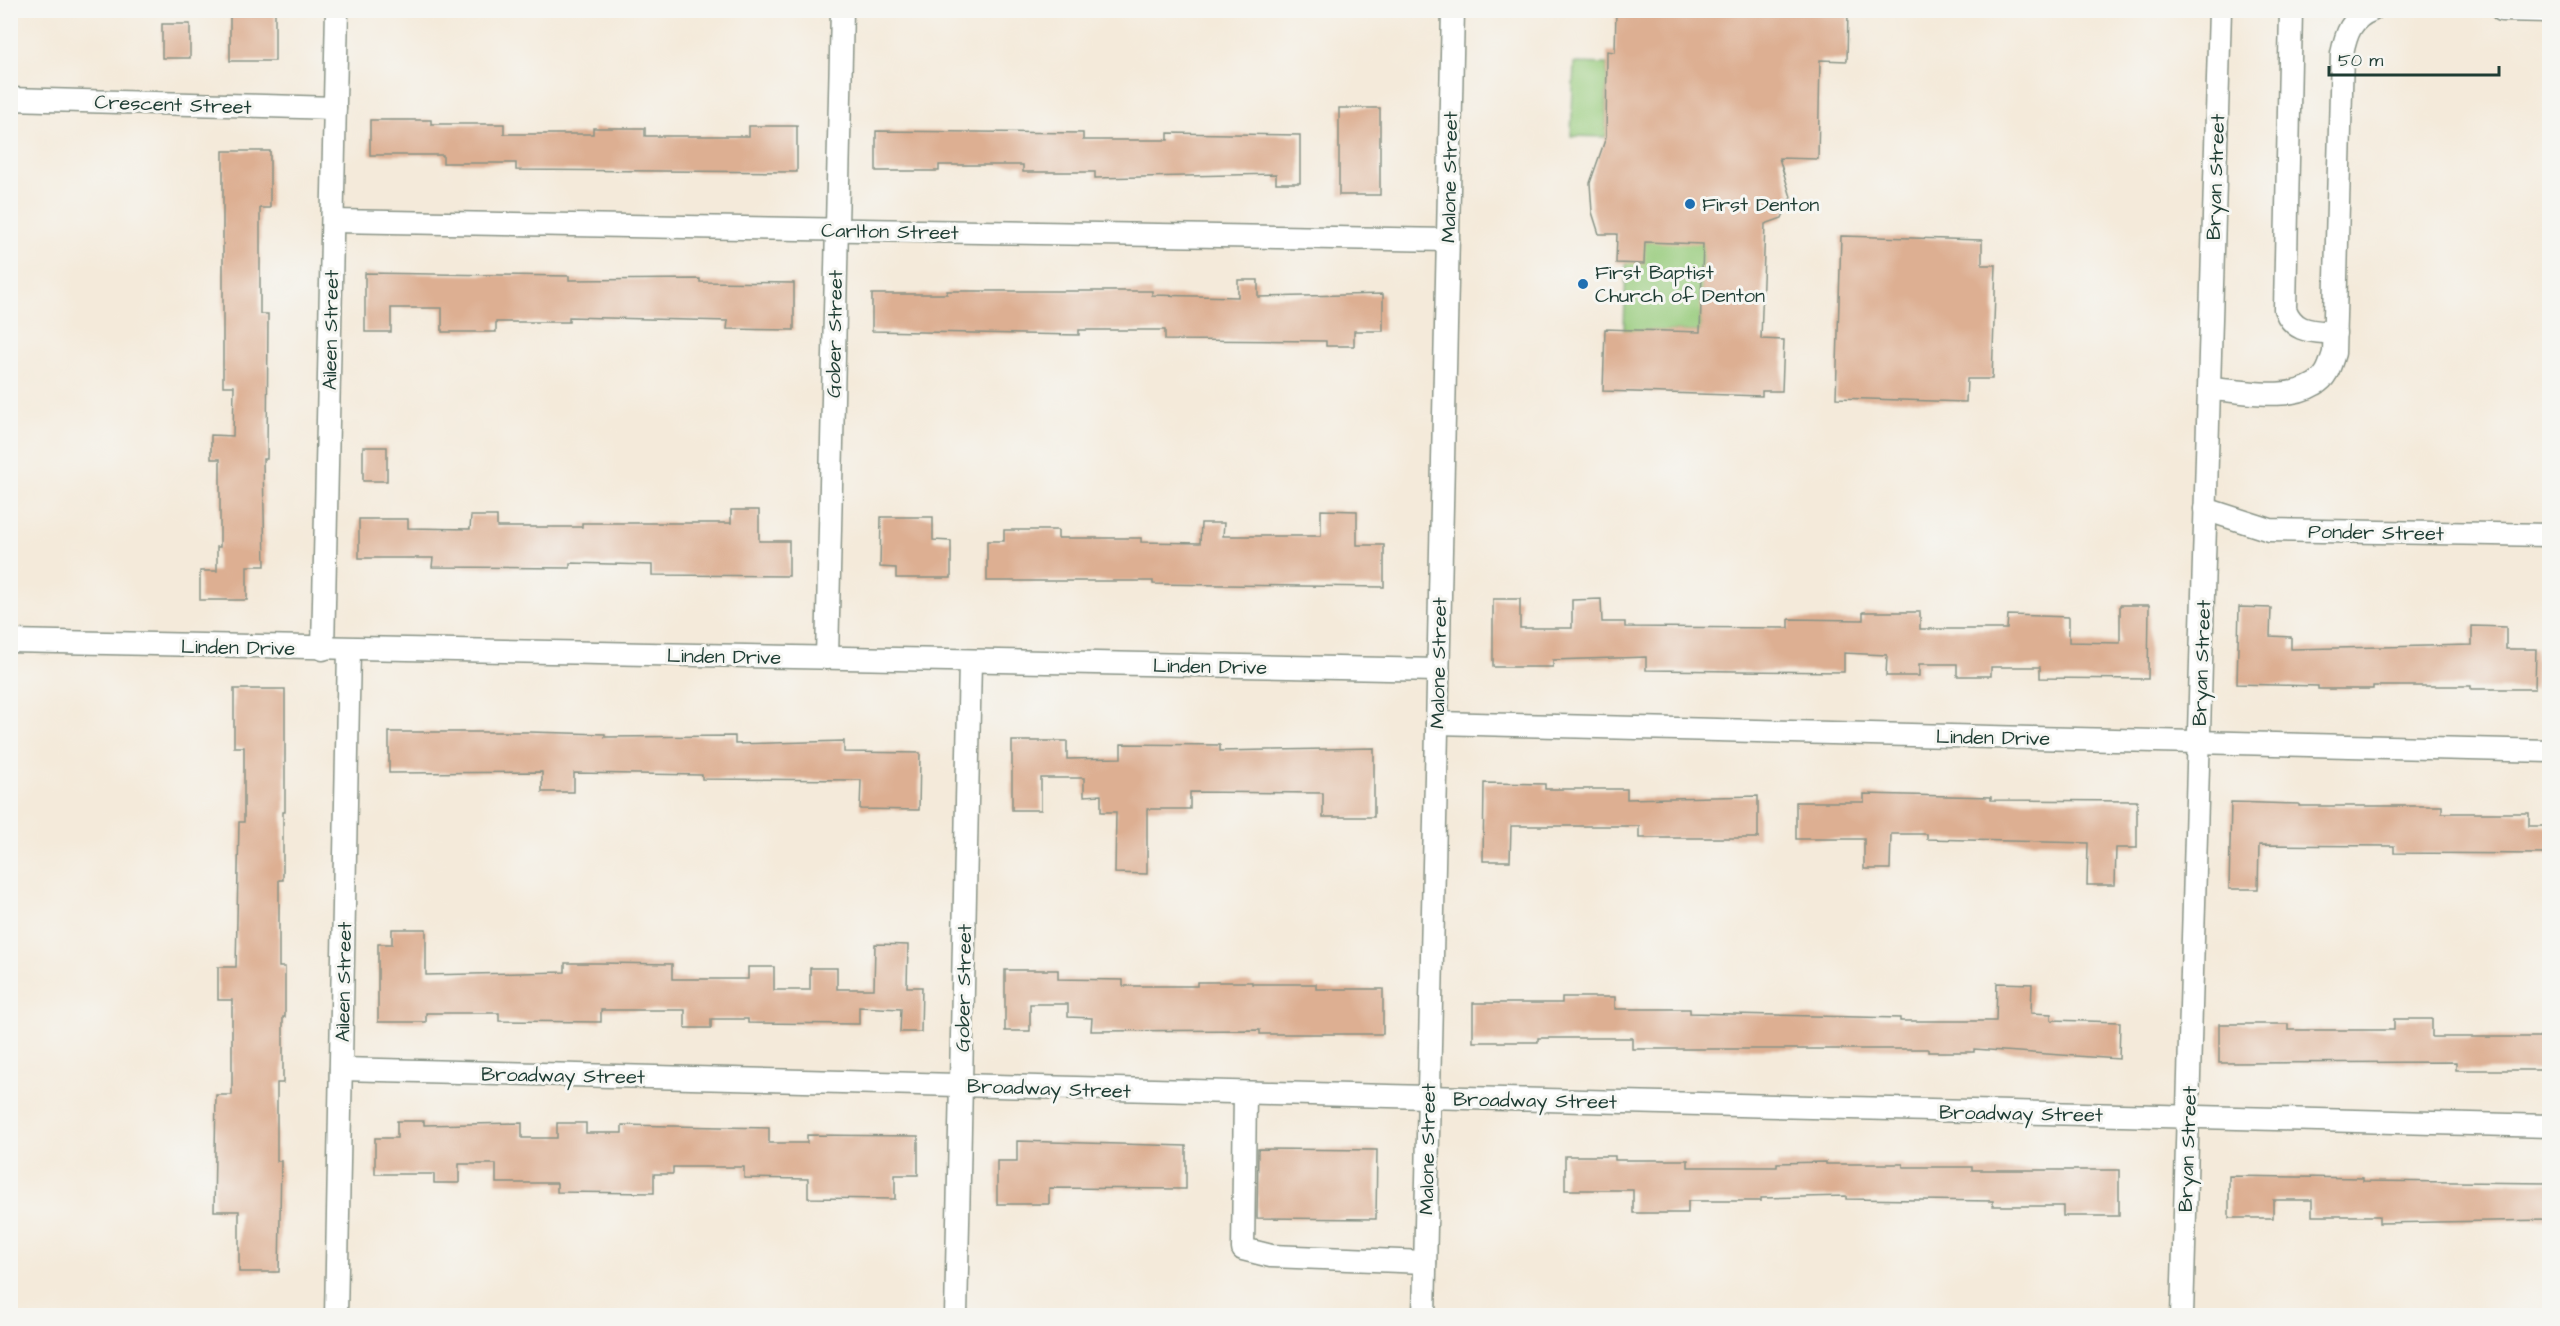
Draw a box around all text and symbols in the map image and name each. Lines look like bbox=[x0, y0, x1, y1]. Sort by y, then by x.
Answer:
scale bar bbox=[2329, 39, 2498, 77]
text: 50 m bbox=[2338, 48, 2383, 73]
street label: Crescent Street bbox=[94, 88, 252, 122]
street label: Malone Street bbox=[1435, 111, 1465, 243]
street label: Bryan Street bbox=[2200, 114, 2233, 241]
place label: First Denton bbox=[1702, 191, 1819, 219]
marker: First Denton bbox=[1683, 197, 1697, 211]
street label: Carlton Street bbox=[821, 217, 959, 247]
place label: First Baptist Church of Denton bbox=[1595, 259, 1765, 310]
street label: Aileen Street bbox=[316, 270, 346, 390]
street label: Gober Street bbox=[820, 270, 850, 398]
marker: First Baptist Church of Denton bbox=[1576, 277, 1590, 291]
street label: Ponder Street bbox=[2308, 518, 2444, 548]
street label: Malone Street bbox=[1424, 597, 1454, 729]
street label: Bryan Street bbox=[2186, 600, 2219, 727]
street label: Linden Drive bbox=[181, 633, 295, 663]
street label: Linden Drive bbox=[667, 642, 781, 672]
street label: Linden Drive bbox=[1153, 652, 1267, 682]
street label: Linden Drive bbox=[1936, 723, 2050, 753]
street label: Aileen Street bbox=[329, 922, 359, 1042]
street label: Gober Street bbox=[949, 924, 979, 1052]
street label: Broadway Street bbox=[481, 1061, 645, 1092]
street label: Broadway Street bbox=[967, 1072, 1131, 1107]
street label: Malone Street bbox=[1413, 1083, 1443, 1215]
street label: Broadway Street bbox=[1453, 1086, 1617, 1117]
street label: Bryan Street bbox=[2172, 1086, 2205, 1213]
street label: Broadway Street bbox=[1939, 1099, 2103, 1130]

